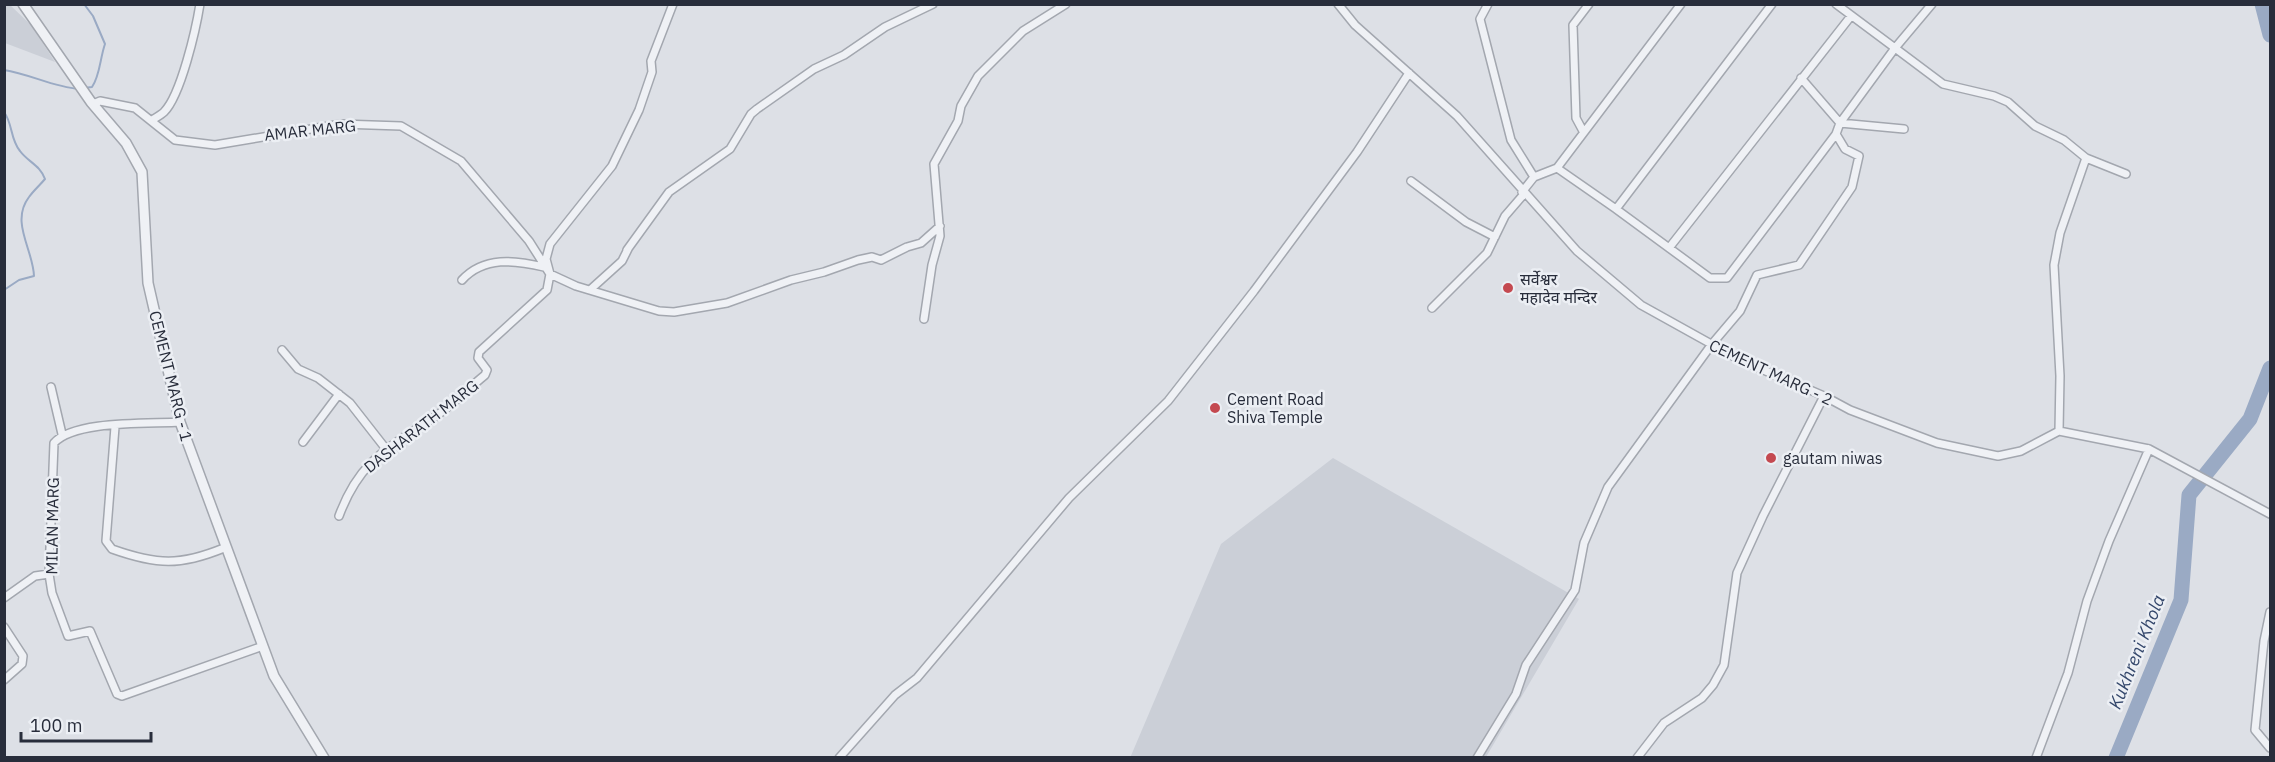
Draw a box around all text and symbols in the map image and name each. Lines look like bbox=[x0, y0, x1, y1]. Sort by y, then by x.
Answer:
street label: AMAR MARG bbox=[263, 115, 357, 145]
place label: सर्वेश्वर महादेव मन्दिर bbox=[1520, 269, 1598, 307]
marker: सर्वेश्वर महादेव मन्दिर bbox=[1501, 281, 1515, 295]
street label: CEMENT MARG - 1 bbox=[145, 309, 197, 443]
street label: CEMENT MARG - 2 bbox=[1706, 335, 1836, 409]
street label: DASHARATH MARG bbox=[360, 375, 482, 477]
place label: Cement Road Shiva Temple bbox=[1227, 389, 1324, 427]
marker: Cement Road Shiva Temple bbox=[1208, 401, 1222, 415]
place label: gautam niwas bbox=[1783, 448, 1883, 468]
marker: gautam niwas bbox=[1764, 451, 1778, 465]
street label: MILAN MARG bbox=[41, 477, 63, 575]
water label: Kukhreni Khola bbox=[2103, 591, 2170, 712]
scale bar bbox=[21, 705, 152, 743]
text: 100 m bbox=[30, 714, 82, 737]

